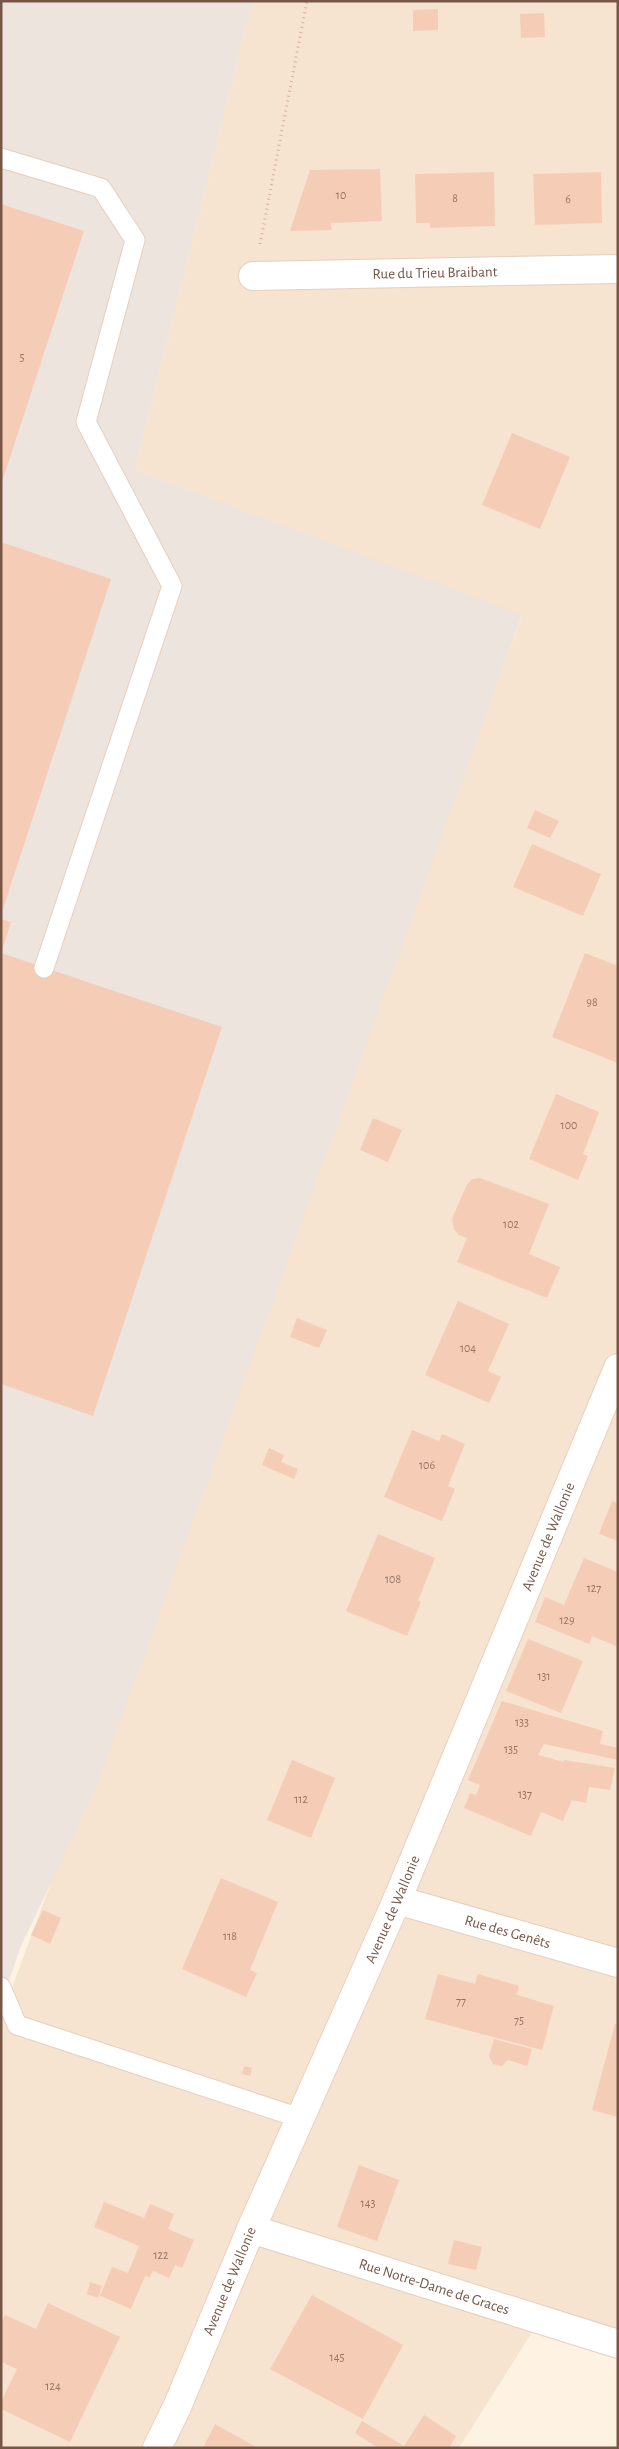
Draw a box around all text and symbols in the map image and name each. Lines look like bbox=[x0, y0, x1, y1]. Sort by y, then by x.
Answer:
house number: 10 bbox=[336, 189, 346, 201]
house number: 8 bbox=[452, 192, 458, 204]
house number: 6 bbox=[565, 193, 571, 205]
street label: Rue du Trieu Braibant bbox=[372, 264, 498, 282]
house number: 5 bbox=[19, 351, 25, 363]
house number: 98 bbox=[586, 996, 598, 1008]
house number: 100 bbox=[561, 1119, 577, 1131]
house number: 102 bbox=[503, 1218, 519, 1230]
house number: 104 bbox=[460, 1342, 476, 1354]
house number: 106 bbox=[419, 1459, 435, 1471]
street label: Avenue de Wallonie bbox=[519, 1480, 578, 1593]
house number: 108 bbox=[385, 1573, 401, 1585]
house number: 127 bbox=[587, 1582, 601, 1594]
house number: 129 bbox=[559, 1614, 575, 1626]
house number: 131 bbox=[537, 1670, 551, 1682]
house number: 133 bbox=[515, 1716, 529, 1728]
house number: 135 bbox=[504, 1743, 518, 1755]
house number: 137 bbox=[518, 1788, 532, 1800]
house number: 112 bbox=[294, 1793, 308, 1805]
street label: Avenue de Wallonie bbox=[363, 1853, 423, 1966]
street label: Rue des Genêts bbox=[463, 1913, 552, 1951]
house number: 118 bbox=[223, 1930, 237, 1942]
house number: 77 bbox=[456, 1995, 466, 2007]
house number: 75 bbox=[514, 2014, 524, 2026]
house number: 143 bbox=[361, 2197, 375, 2209]
street label: Avenue de Wallonie bbox=[201, 2225, 259, 2338]
house number: 122 bbox=[153, 2249, 169, 2261]
street label: Rue Notre-Dame de Graces bbox=[357, 2256, 511, 2317]
house number: 145 bbox=[330, 2351, 344, 2363]
house number: 124 bbox=[45, 2380, 61, 2392]

